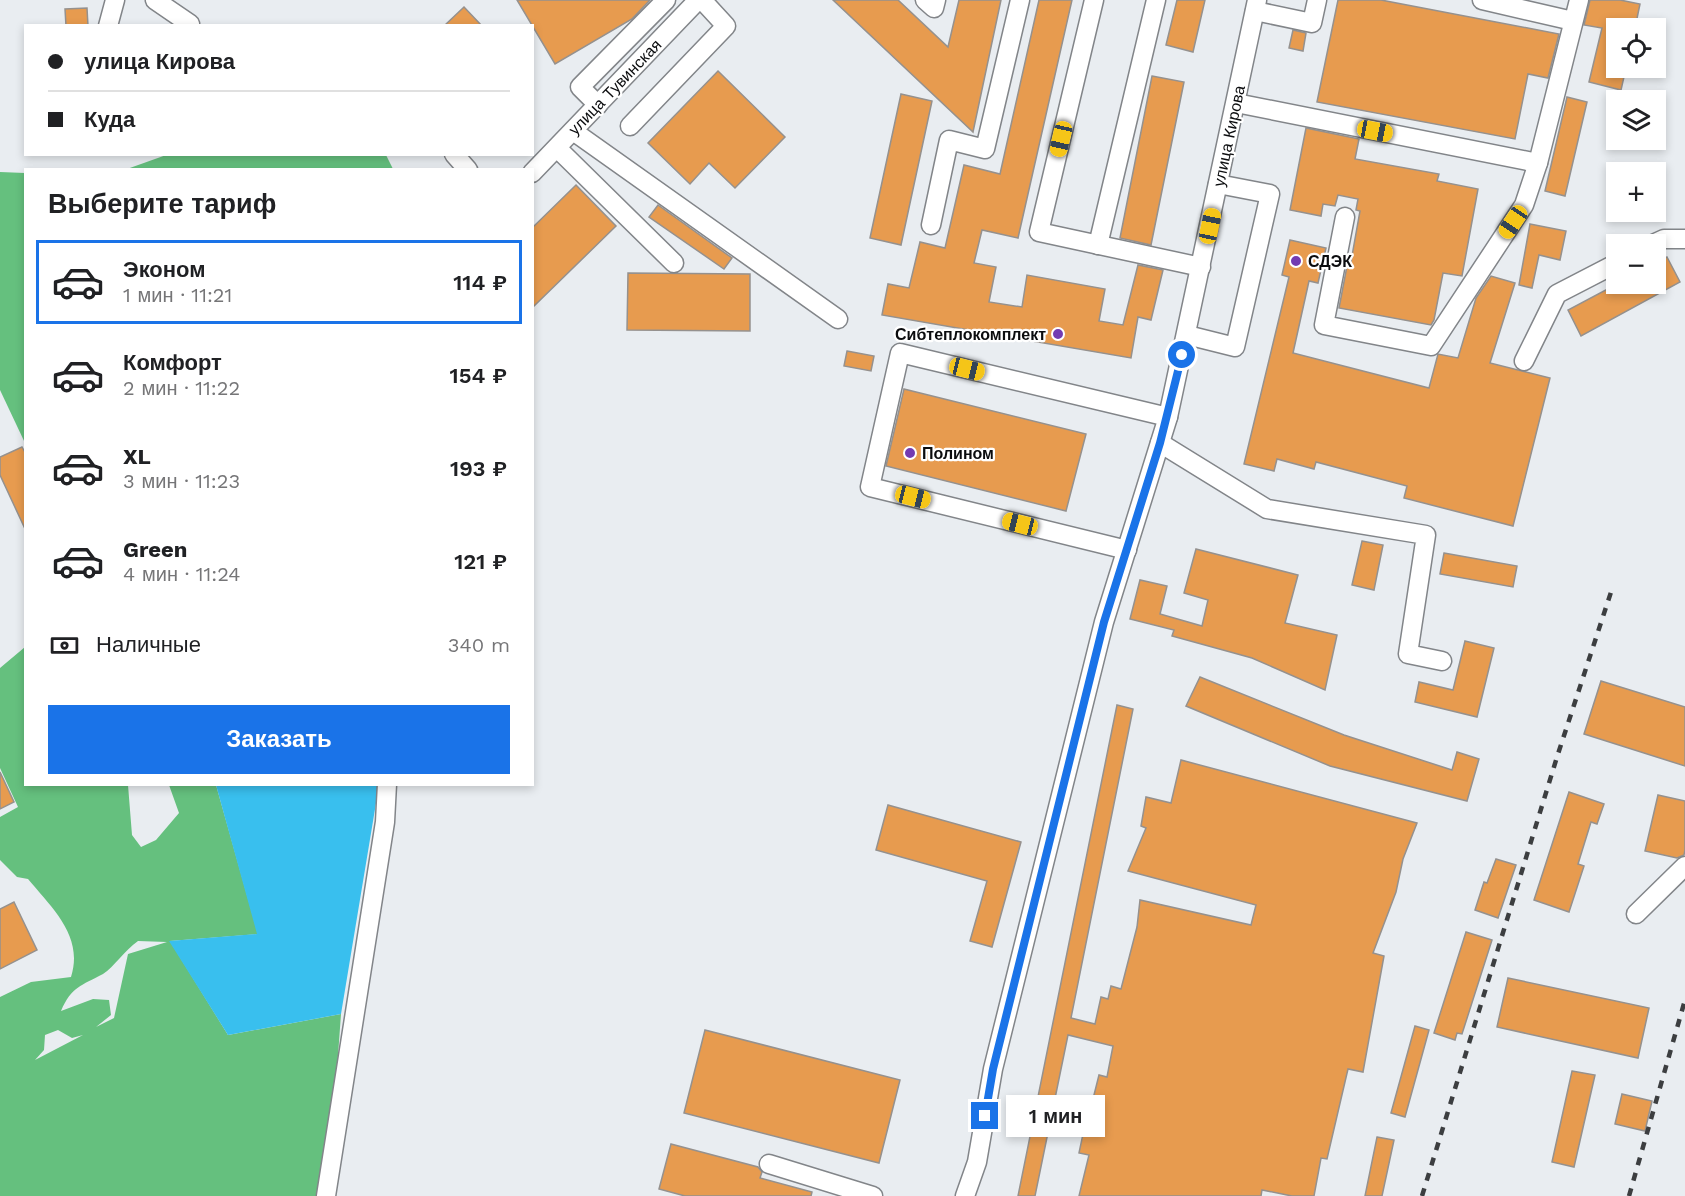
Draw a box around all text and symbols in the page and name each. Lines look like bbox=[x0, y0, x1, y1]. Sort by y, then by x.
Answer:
map controls bbox=[1606, 18, 1666, 294]
button: locate bbox=[1606, 18, 1666, 78]
street label: улица Тувинская bbox=[565, 35, 665, 139]
text: улица Кирова bbox=[84, 49, 235, 74]
street label: улица Кирова bbox=[1209, 84, 1249, 188]
button: layers bbox=[1606, 90, 1666, 150]
text: Куда bbox=[84, 107, 135, 132]
car bbox=[1048, 119, 1074, 159]
car bbox=[1356, 119, 1394, 143]
button: + bbox=[1606, 162, 1666, 222]
text: Выберите тариф bbox=[48, 188, 276, 220]
car bbox=[1495, 202, 1531, 242]
car bbox=[1197, 207, 1223, 245]
button: − bbox=[1606, 234, 1666, 294]
place label: СДЭК bbox=[1308, 252, 1352, 271]
marker: СДЭК bbox=[1289, 254, 1303, 268]
icon: car bbox=[51, 255, 105, 309]
text: Эконом bbox=[123, 257, 206, 282]
text: 114 ₽ bbox=[453, 270, 507, 295]
text: 1 мин · 11:21 bbox=[123, 283, 232, 307]
place label: Сибтеплокомплект bbox=[895, 325, 1046, 344]
marker: Сибтеплокомплект bbox=[1051, 327, 1065, 341]
route start bbox=[1168, 341, 1195, 368]
icon: car bbox=[51, 348, 105, 402]
text: Комфорт bbox=[123, 350, 222, 375]
car bbox=[947, 356, 987, 382]
text: 154 ₽ bbox=[450, 363, 507, 388]
text: 2 мин · 11:22 bbox=[123, 376, 240, 400]
icon: car bbox=[51, 441, 105, 495]
text: XL bbox=[123, 444, 151, 469]
place label: Полином bbox=[922, 444, 994, 463]
marker: Полином bbox=[903, 446, 917, 460]
text: 193 ₽ bbox=[450, 456, 507, 481]
text: 3 мин · 11:23 bbox=[123, 469, 240, 493]
car bbox=[893, 484, 933, 510]
car bbox=[1000, 511, 1040, 537]
icon: car bbox=[51, 534, 105, 588]
text: Green bbox=[123, 537, 187, 562]
text: 121 ₽ bbox=[454, 549, 507, 574]
text: 4 мин · 11:24 bbox=[123, 562, 241, 586]
icon: cash bbox=[48, 629, 81, 662]
text: Наличные bbox=[96, 632, 201, 657]
text: 340 m bbox=[448, 633, 510, 657]
button: Заказать bbox=[48, 705, 510, 774]
callout: 1 мин bbox=[1006, 1095, 1105, 1137]
route end bbox=[971, 1102, 998, 1129]
text: 1 мин bbox=[1029, 1104, 1082, 1128]

